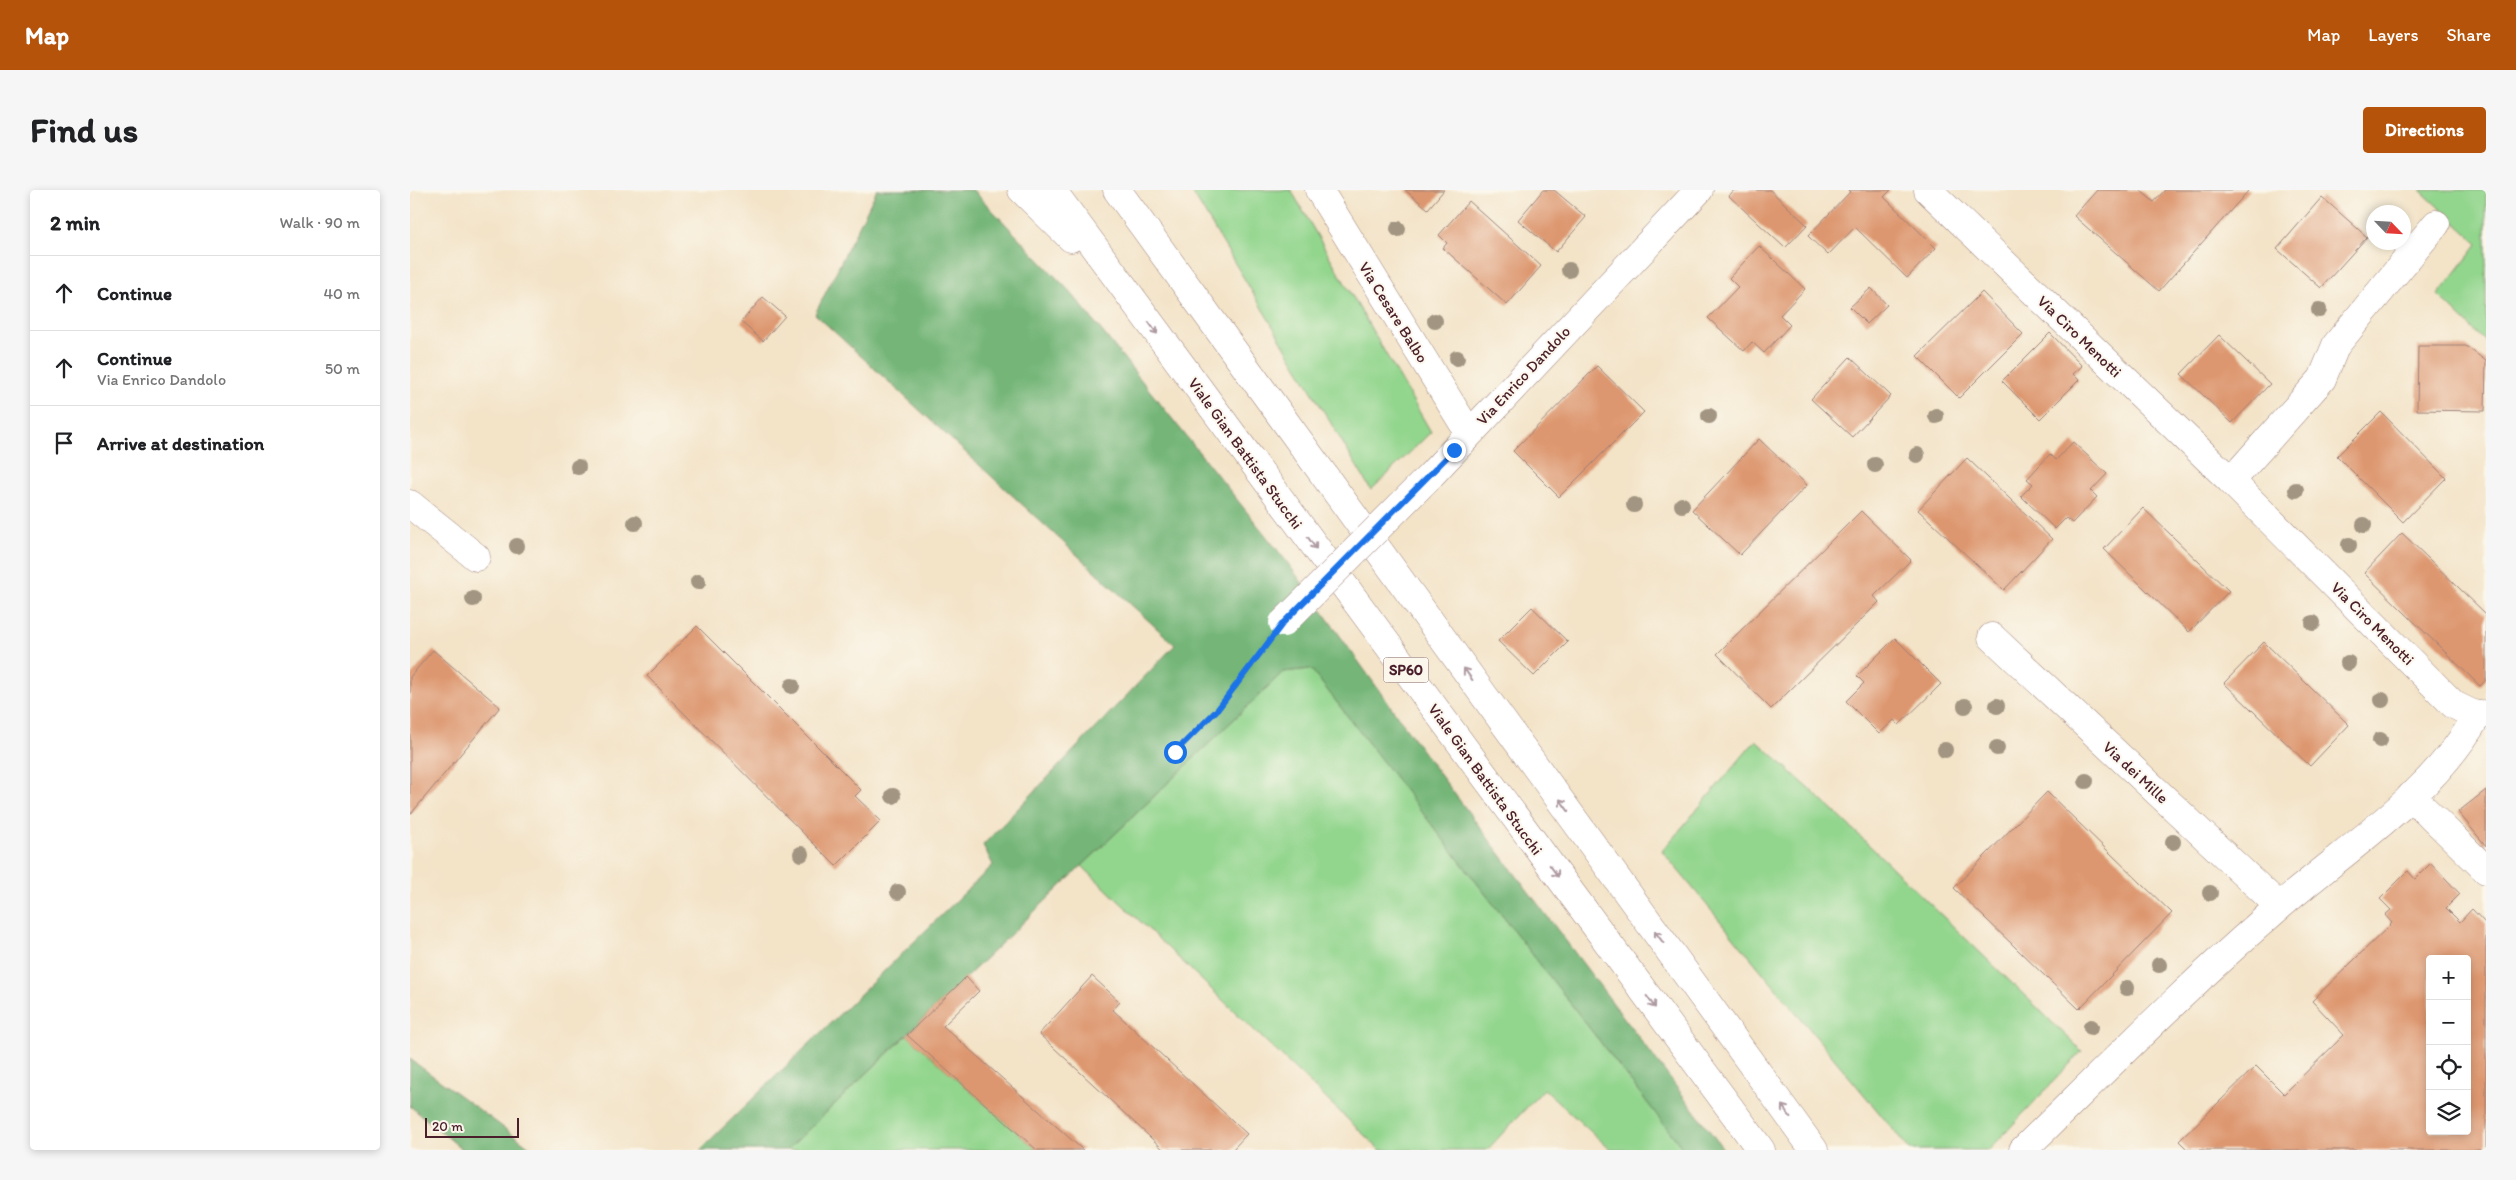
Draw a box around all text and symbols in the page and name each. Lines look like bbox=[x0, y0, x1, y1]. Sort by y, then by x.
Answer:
text: Map bbox=[25, 21, 69, 50]
text: Map bbox=[2307, 24, 2340, 46]
text: Layers bbox=[2368, 24, 2418, 46]
text: Share bbox=[2446, 24, 2491, 46]
button: Directions bbox=[2363, 107, 2486, 153]
text: Find us bbox=[30, 109, 138, 151]
north arrow bbox=[2366, 205, 2411, 250]
text: 2 min bbox=[50, 210, 100, 235]
text: Walk · 90 m bbox=[280, 213, 360, 232]
street label: Via Cesare Balbo bbox=[1355, 258, 1432, 366]
icon: ahead bbox=[50, 279, 78, 307]
text: Continue bbox=[97, 282, 172, 305]
text: 40 m bbox=[323, 284, 360, 303]
street label: Via Ciro Menotti bbox=[2034, 291, 2126, 381]
one-way arrow bbox=[1148, 321, 1158, 335]
street label: Via Enrico Dandolo bbox=[1472, 322, 1574, 429]
text: Continue bbox=[97, 347, 172, 370]
icon: ahead bbox=[50, 354, 78, 382]
text: 50 m bbox=[325, 359, 360, 378]
text: Via Enrico Dandolo bbox=[97, 370, 226, 389]
street label: Viale Gian Battista Stucchi bbox=[1184, 374, 1307, 533]
icon: arrive bbox=[50, 429, 78, 457]
text: Arrive at destination bbox=[97, 432, 264, 455]
route end bbox=[1443, 439, 1466, 462]
one-way arrow bbox=[1307, 536, 1317, 550]
street label: Via Ciro Menotti bbox=[2327, 578, 2418, 669]
road number: SP60 bbox=[1384, 658, 1428, 682]
one-way arrow bbox=[1463, 667, 1473, 681]
street label: Viale Gian Battista Stucchi bbox=[1424, 700, 1547, 859]
street label: Via dei Mille bbox=[2099, 737, 2173, 808]
route start bbox=[1164, 741, 1187, 764]
one-way arrow bbox=[1559, 798, 1569, 812]
one-way arrow bbox=[1549, 864, 1560, 877]
one-way arrow bbox=[1654, 931, 1665, 944]
map controls bbox=[2426, 955, 2471, 1135]
button: + bbox=[2426, 955, 2471, 1000]
one-way arrow bbox=[1646, 995, 1656, 1009]
button: − bbox=[2426, 1000, 2471, 1045]
button: locate bbox=[2426, 1045, 2471, 1090]
button: layers bbox=[2426, 1090, 2471, 1135]
one-way arrow bbox=[1781, 1104, 1791, 1118]
scale bar bbox=[425, 1115, 519, 1138]
text: 20 m bbox=[432, 1118, 463, 1135]

